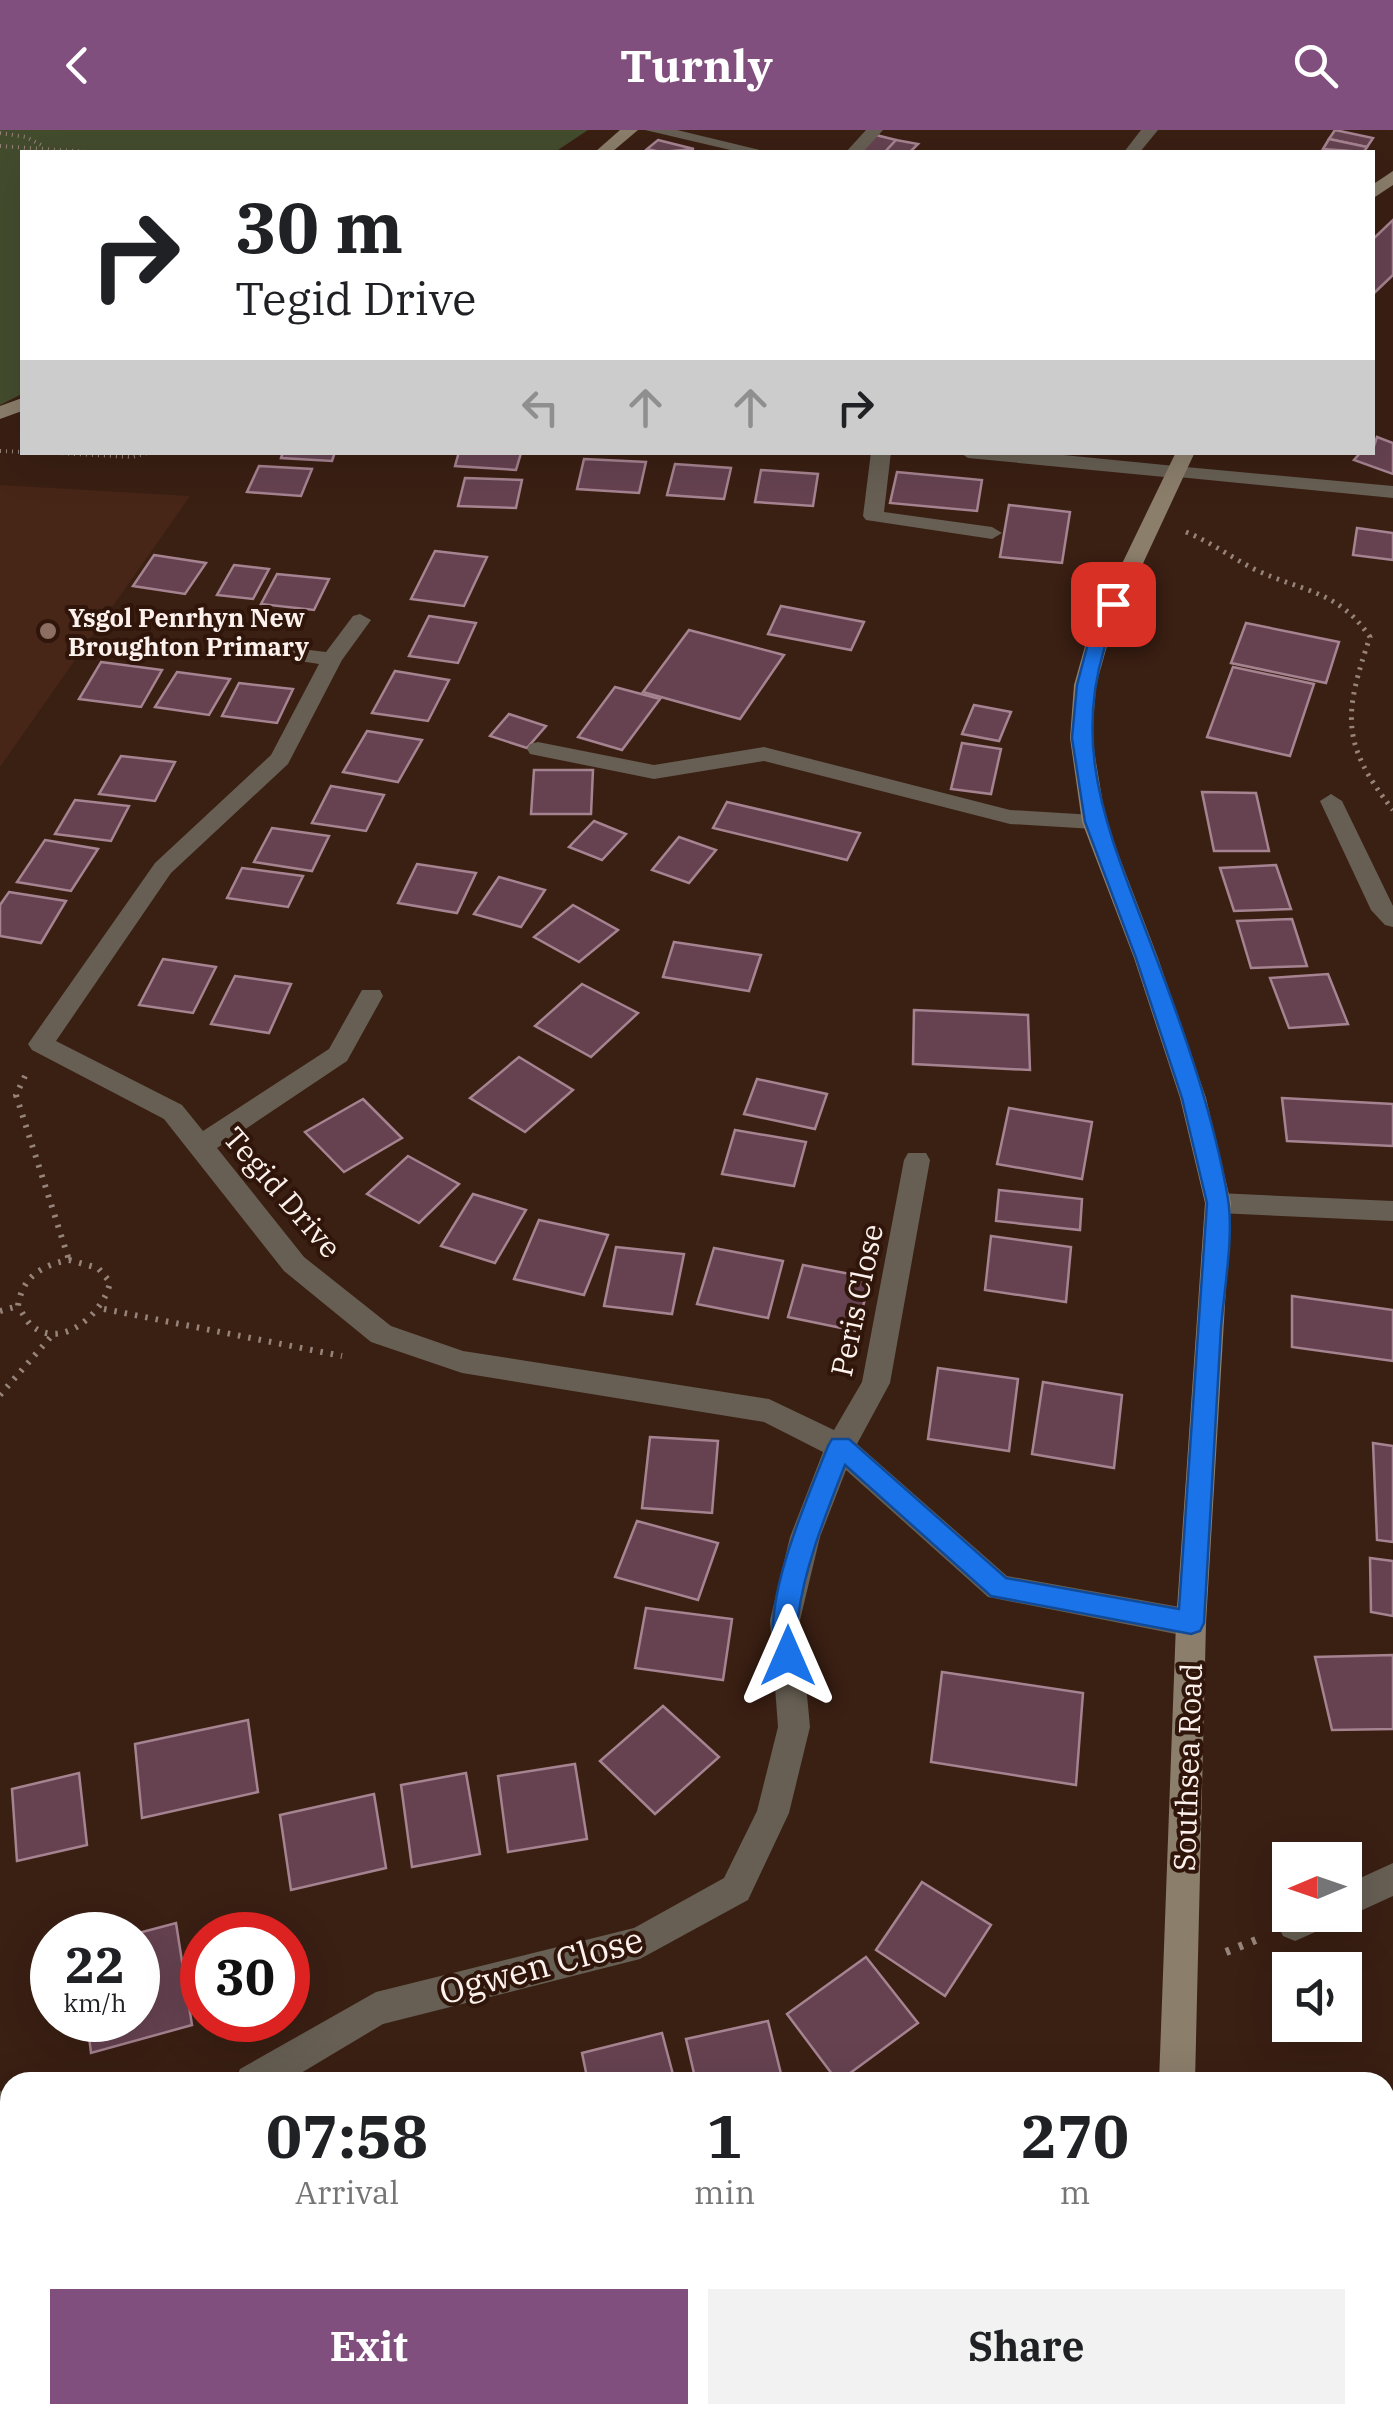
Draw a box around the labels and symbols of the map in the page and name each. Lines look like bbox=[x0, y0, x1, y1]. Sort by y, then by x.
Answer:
pin bbox=[1071, 562, 1156, 647]
place label: Ysgol Penrhyn New Broughton Primary bbox=[68, 601, 310, 663]
marker: Ysgol Penrhyn New Broughton Primary bbox=[37, 620, 59, 642]
street label: Tegid Drive bbox=[215, 1118, 351, 1266]
street label: Peris Close bbox=[821, 1220, 891, 1380]
position arrow bbox=[736, 1604, 840, 1708]
street label: Southsea Road bbox=[1164, 1662, 1210, 1872]
north arrow bbox=[1272, 1842, 1362, 1932]
speed limit sign: 30 bbox=[180, 1912, 310, 2042]
street label: Ogwen Close bbox=[434, 1916, 648, 2014]

